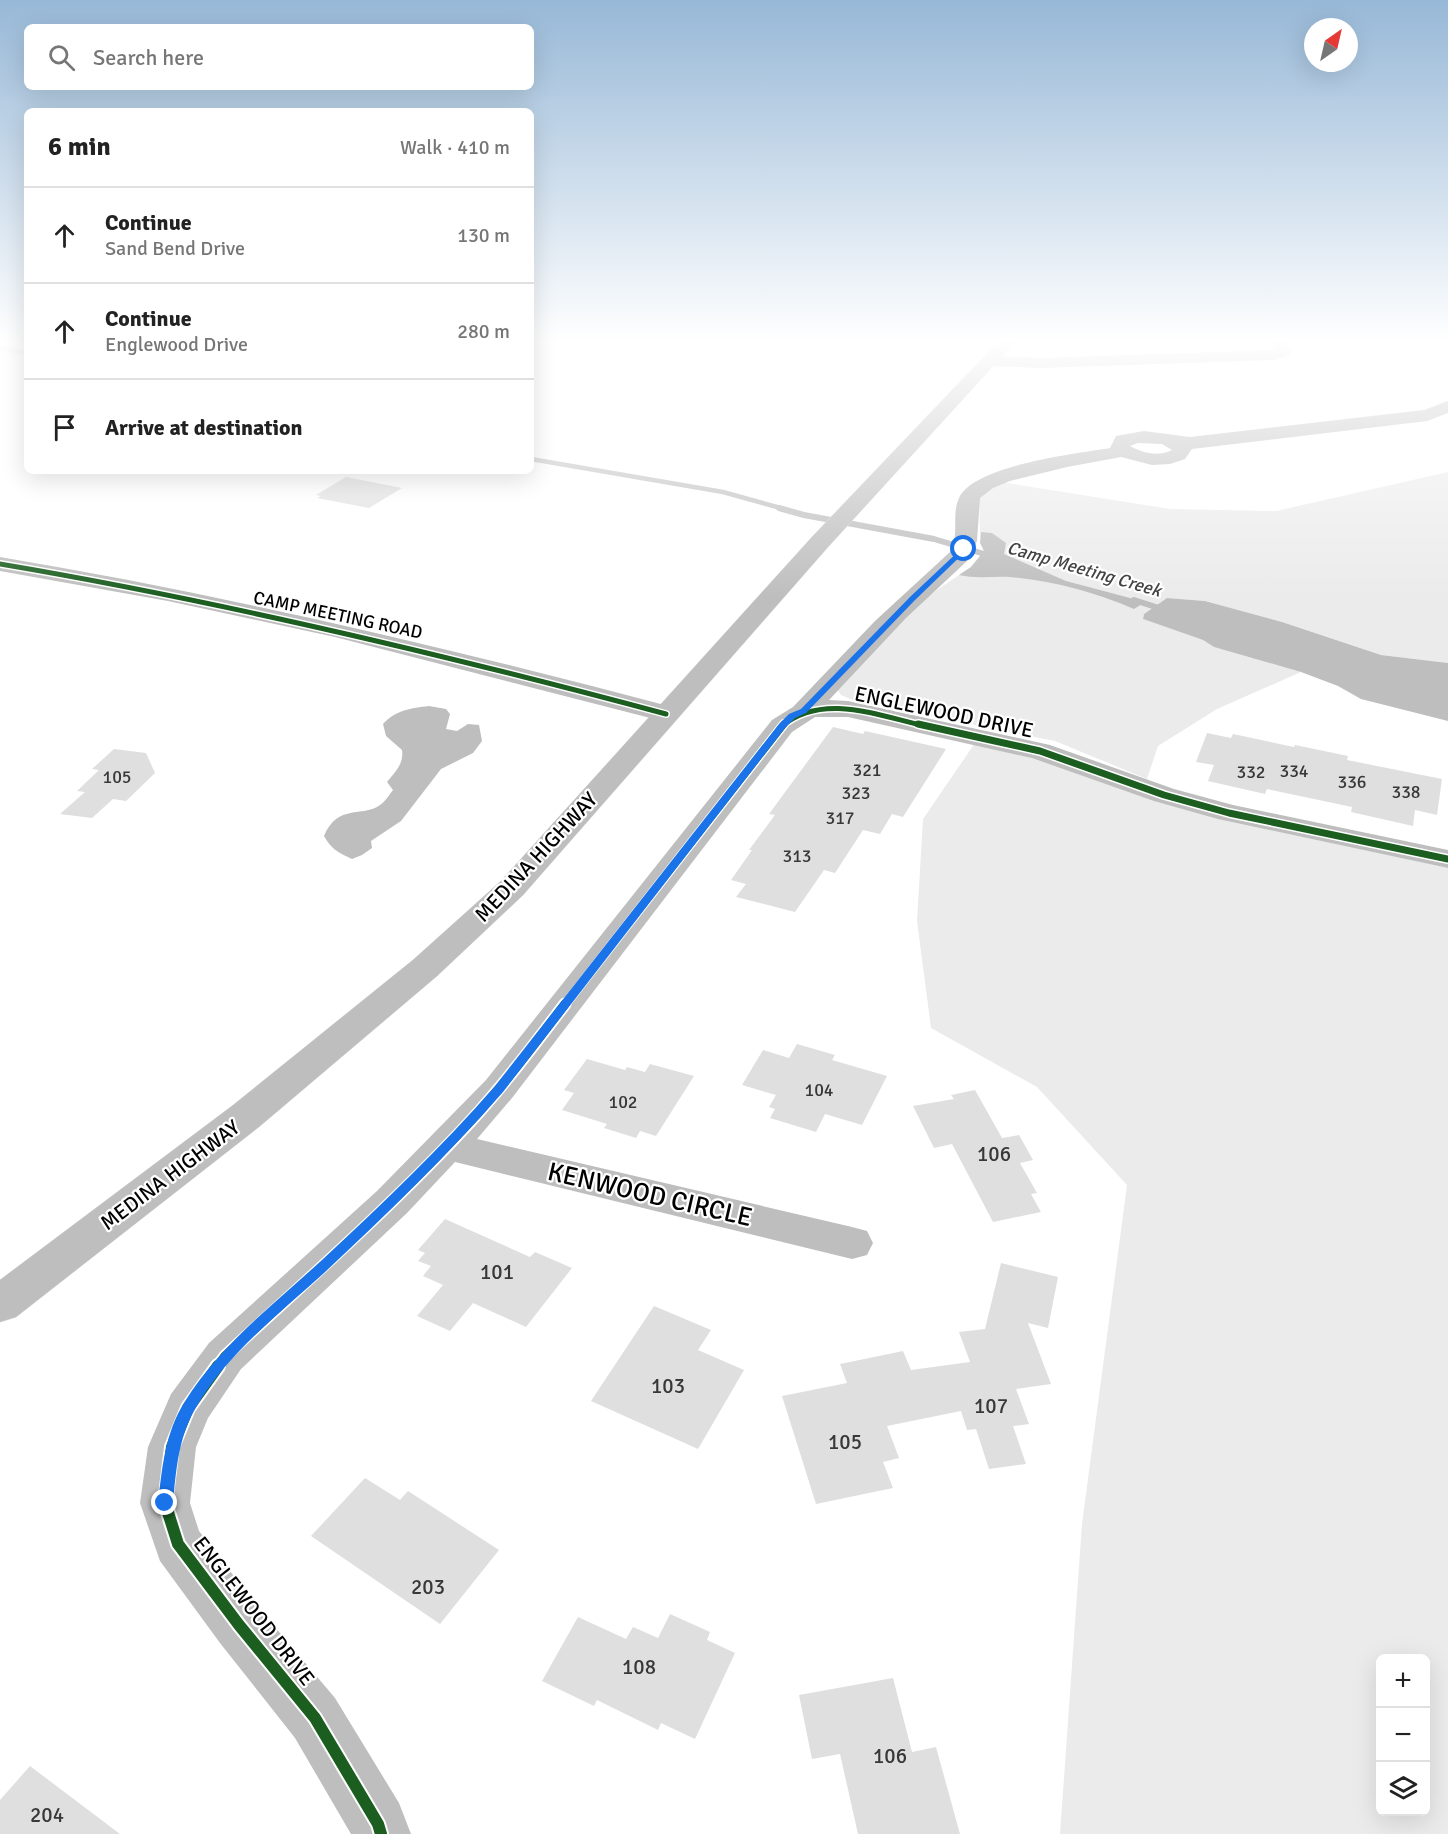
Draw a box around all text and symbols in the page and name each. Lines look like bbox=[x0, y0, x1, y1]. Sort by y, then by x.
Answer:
north arrow bbox=[1304, 18, 1358, 72]
search box bbox=[24, 24, 534, 90]
icon: search bbox=[45, 41, 78, 74]
text: Search here bbox=[93, 44, 204, 71]
text: 6 min bbox=[48, 131, 111, 163]
text: Walk · 410 m bbox=[400, 135, 510, 160]
text: Continue bbox=[105, 209, 192, 236]
icon: ahead bbox=[48, 219, 81, 252]
text: 130 m bbox=[457, 223, 510, 248]
text: Sand Bend Drive bbox=[105, 236, 245, 261]
text: Continue bbox=[105, 305, 192, 332]
icon: ahead bbox=[48, 315, 81, 348]
text: 280 m bbox=[457, 319, 510, 344]
text: Englewood Drive bbox=[105, 332, 248, 357]
icon: arrive bbox=[48, 411, 81, 444]
text: Arrive at destination bbox=[105, 414, 302, 441]
route start bbox=[950, 535, 976, 561]
water label: Camp Meeting Creek bbox=[1004, 536, 1165, 602]
street label: CAMP MEETING ROAD bbox=[251, 586, 425, 644]
street label: ENGLEWOOD DRIVE bbox=[852, 680, 1036, 744]
house number: 321 bbox=[852, 759, 882, 781]
house number: 334 bbox=[1279, 760, 1309, 782]
house number: 332 bbox=[1236, 761, 1266, 783]
house number: 105 bbox=[102, 766, 132, 788]
house number: 336 bbox=[1337, 771, 1367, 793]
house number: 338 bbox=[1391, 781, 1421, 803]
house number: 323 bbox=[841, 782, 871, 804]
street label: MEDINA HIGHWAY bbox=[469, 786, 603, 927]
house number: 317 bbox=[825, 807, 855, 829]
house number: 313 bbox=[782, 845, 812, 867]
house number: 104 bbox=[804, 1079, 834, 1101]
house number: 102 bbox=[608, 1091, 638, 1113]
street label: MEDINA HIGHWAY bbox=[95, 1114, 245, 1236]
house number: 106 bbox=[977, 1141, 1011, 1167]
street label: KENWOOD CIRCLE bbox=[544, 1156, 755, 1234]
house number: 101 bbox=[480, 1259, 514, 1285]
house number: 103 bbox=[651, 1373, 685, 1399]
house number: 107 bbox=[974, 1393, 1008, 1419]
house number: 105 bbox=[828, 1429, 862, 1455]
route end bbox=[151, 1489, 177, 1515]
street label: ENGLEWOOD DRIVE bbox=[188, 1531, 320, 1691]
house number: 203 bbox=[411, 1574, 445, 1600]
house number: 108 bbox=[622, 1654, 656, 1680]
map controls bbox=[1376, 1654, 1430, 1816]
button: + bbox=[1376, 1654, 1430, 1708]
button: − bbox=[1376, 1708, 1430, 1762]
house number: 106 bbox=[873, 1743, 907, 1769]
button: layers bbox=[1376, 1762, 1430, 1816]
house number: 204 bbox=[30, 1802, 64, 1828]

